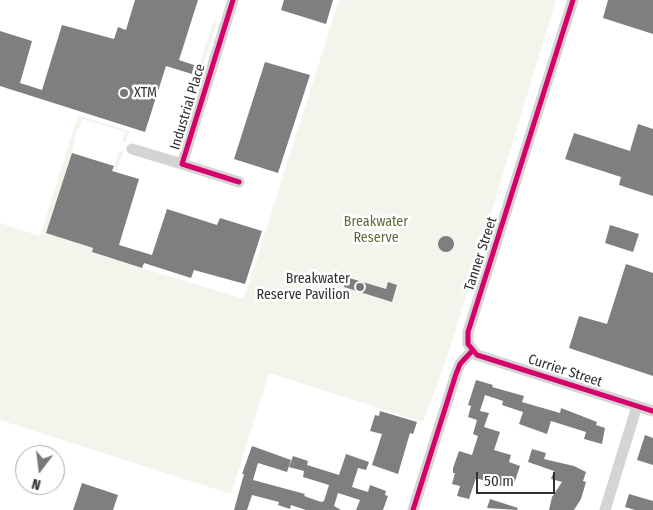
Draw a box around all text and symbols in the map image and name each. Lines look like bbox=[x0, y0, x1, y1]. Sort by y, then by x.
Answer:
street label: Industrial Place bbox=[167, 62, 209, 152]
place label: XTM bbox=[134, 85, 157, 101]
marker: XTM bbox=[118, 87, 130, 99]
park label: Breakwater Reserve bbox=[344, 214, 408, 246]
street label: Tanner Street bbox=[461, 215, 501, 293]
place label: Breakwater Reserve Pavilion bbox=[257, 271, 350, 304]
marker: Breakwater Reserve Pavilion bbox=[354, 281, 366, 293]
street label: Currier Street bbox=[526, 351, 604, 391]
north arrow bbox=[15, 445, 65, 495]
scale bar bbox=[478, 462, 557, 494]
text: 50 m bbox=[484, 472, 514, 490]
text: N bbox=[30, 475, 43, 493]

